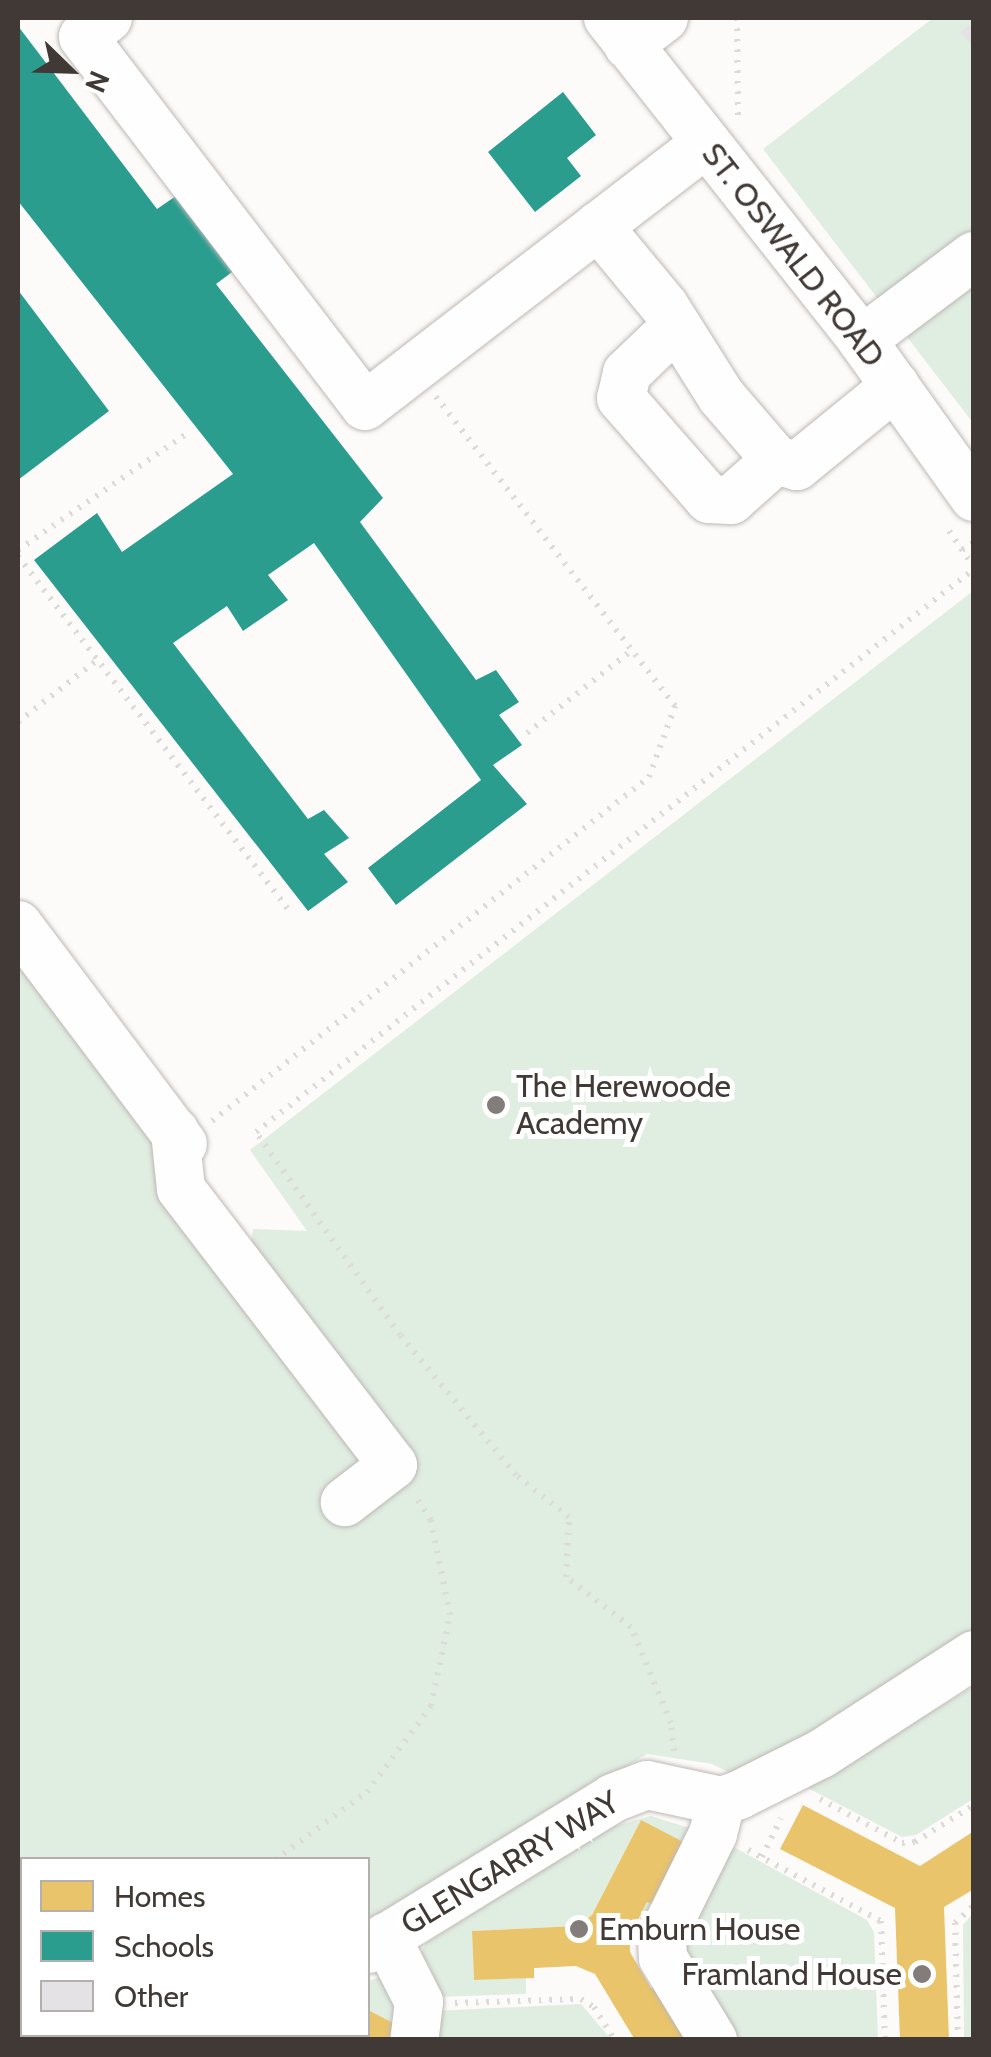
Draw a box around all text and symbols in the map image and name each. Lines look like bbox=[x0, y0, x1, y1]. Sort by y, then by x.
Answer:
north arrow bbox=[20, 20, 120, 120]
text: N bbox=[78, 66, 117, 97]
street label: ST. OSWALD ROAD bbox=[694, 135, 892, 375]
place label: The Herewoode Academy bbox=[516, 1068, 731, 1143]
marker: The Herewoode Academy bbox=[485, 1094, 507, 1116]
street label: GLENGARRY WAY bbox=[394, 1783, 626, 1943]
legend bbox=[20, 1857, 370, 2037]
text: Homes bbox=[114, 1878, 205, 1915]
place label: Emburn House bbox=[599, 1910, 800, 1948]
marker: Emburn House bbox=[568, 1918, 590, 1940]
text: Schools bbox=[114, 1928, 214, 1965]
place label: Framland House bbox=[681, 1955, 902, 1993]
marker: Framland House bbox=[911, 1963, 933, 1985]
text: Other bbox=[114, 1978, 188, 2015]

